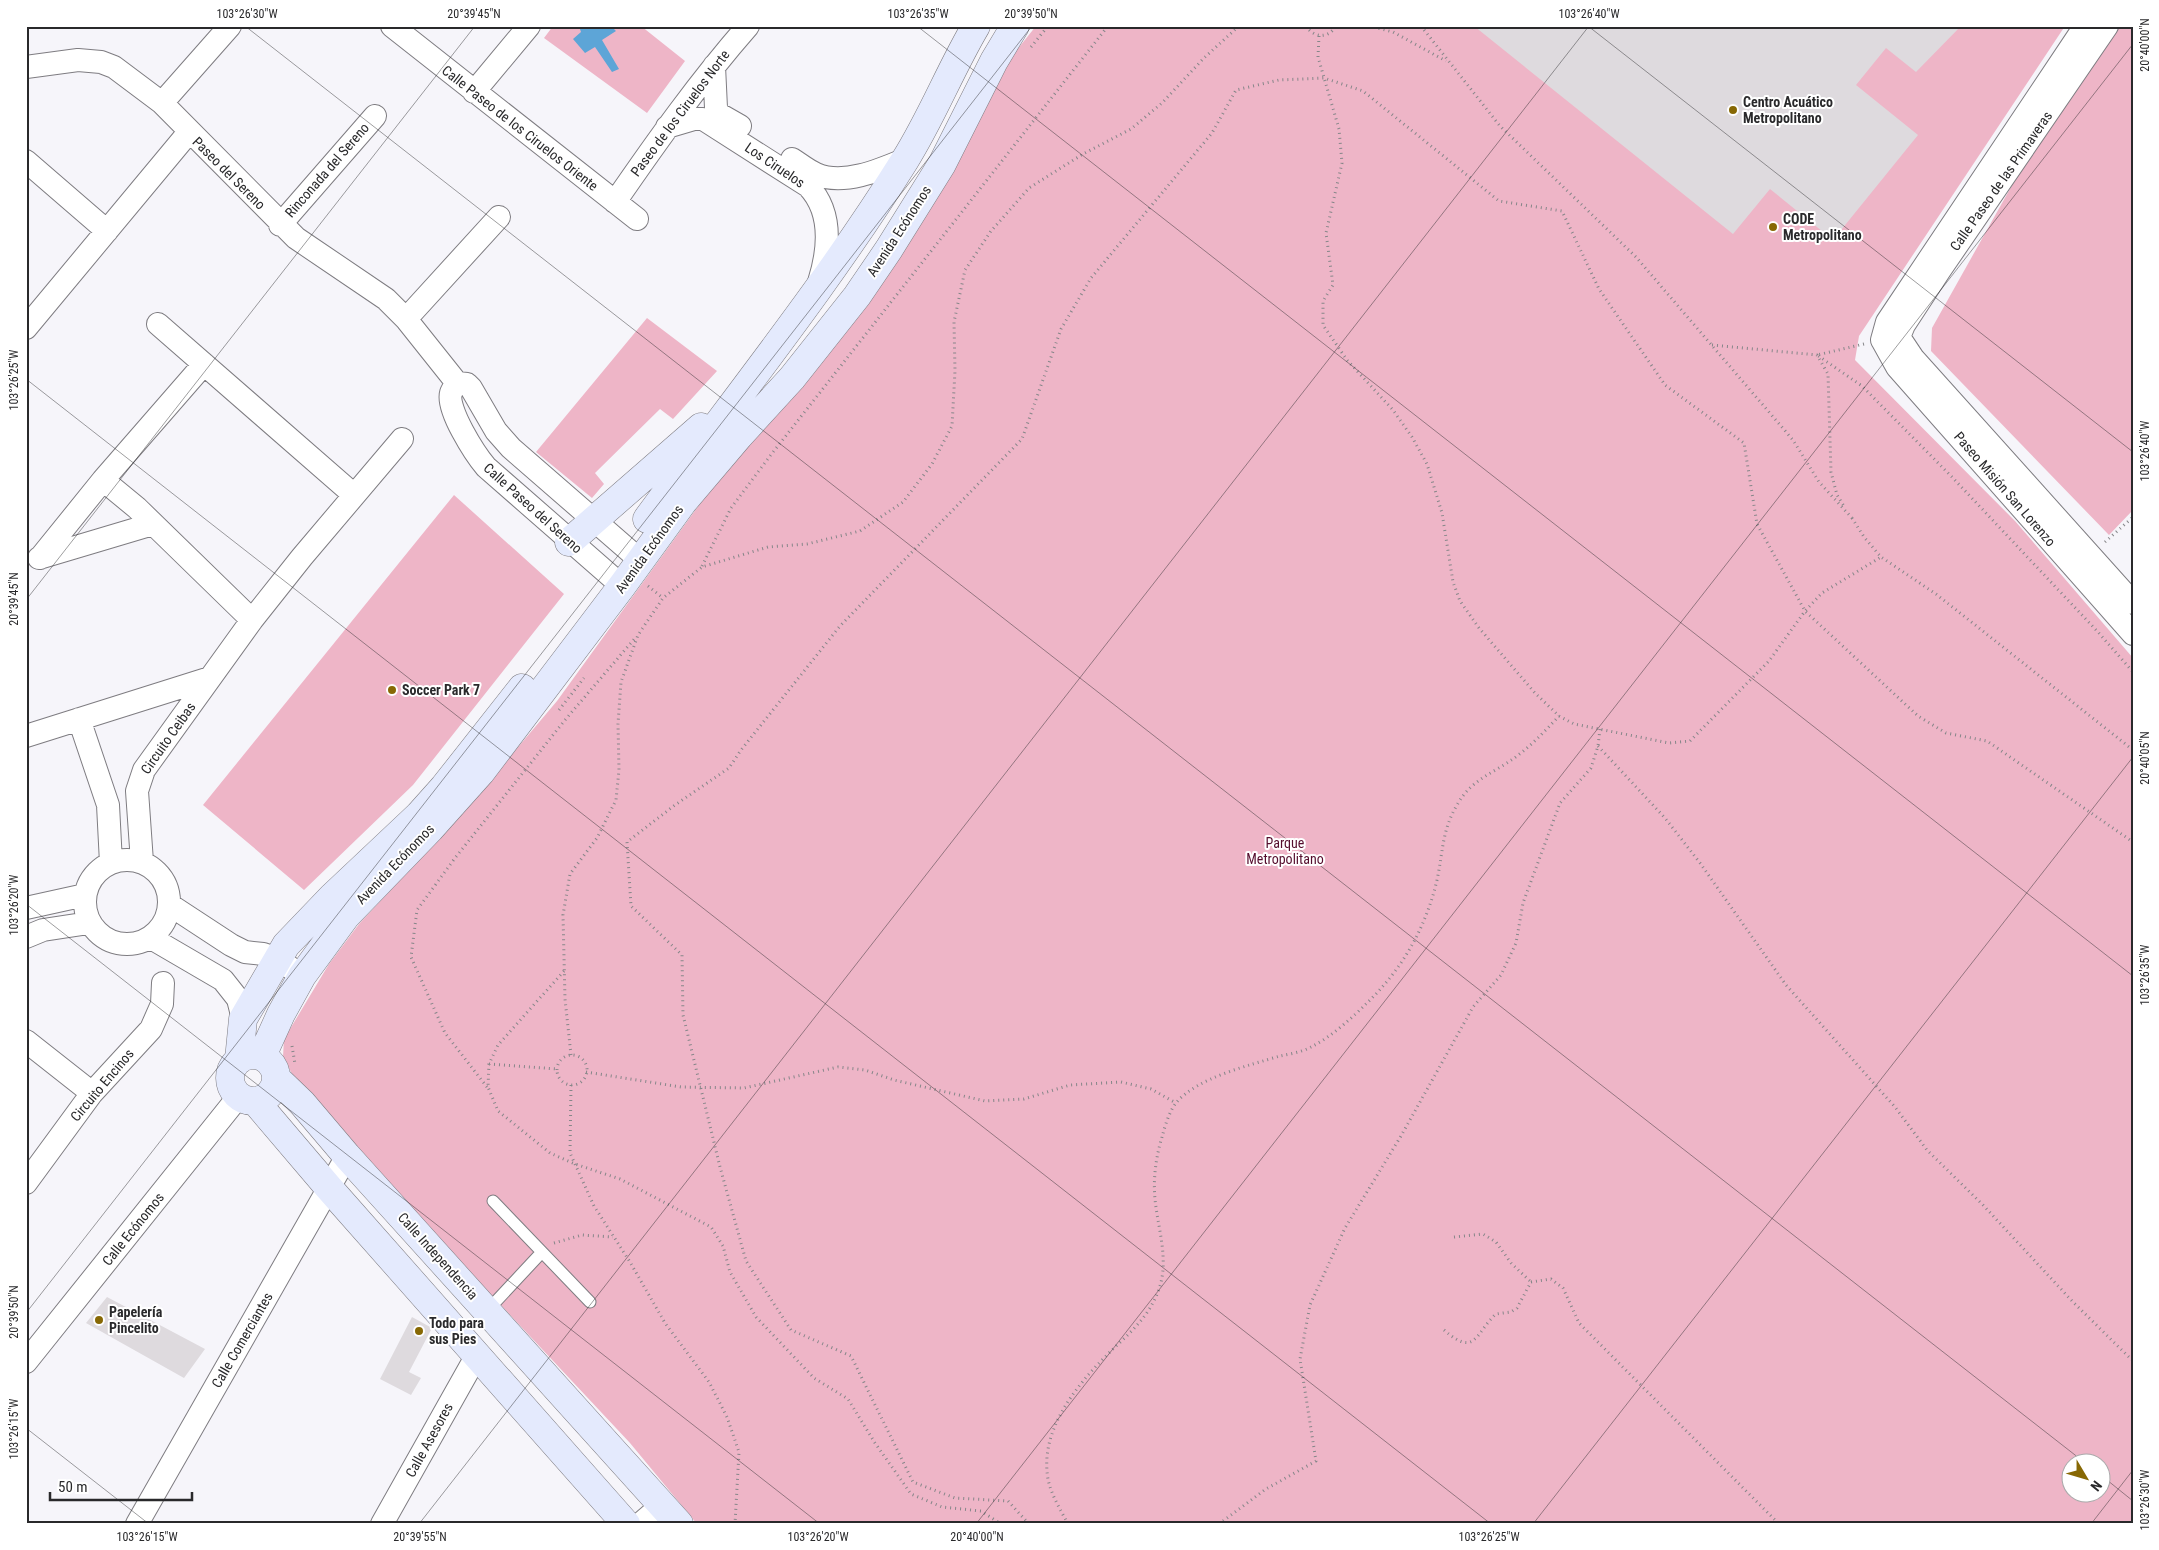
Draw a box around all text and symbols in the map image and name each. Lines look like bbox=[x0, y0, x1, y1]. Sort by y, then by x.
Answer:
text: 103°26'30"W bbox=[216, 7, 278, 21]
text: 20°39'45"N bbox=[447, 7, 501, 21]
text: 103°26'35"W bbox=[887, 7, 949, 21]
text: 20°39'50"N bbox=[1004, 7, 1058, 21]
text: 103°26'40"W bbox=[1558, 7, 1620, 21]
text: 20°40'00"N bbox=[2138, 18, 2152, 72]
street label: Paseo de los Ciruelos Norte bbox=[627, 46, 733, 179]
street label: Calle Paseo de los Ciruelos Oriente bbox=[439, 62, 602, 194]
place label: Centro Acuático Metropolitano bbox=[1743, 94, 1833, 126]
marker: Centro Acuático Metropolitano bbox=[1727, 104, 1739, 116]
street label: Calle Paseo de las Primaveras bbox=[1947, 108, 2055, 254]
street label: Rinconada del Sereno bbox=[282, 120, 372, 220]
street label: Paseo del Sereno bbox=[189, 133, 269, 213]
street label: Los Ciruelos bbox=[742, 139, 808, 191]
street label: Avenida Ecónomos bbox=[864, 183, 934, 279]
place label: CODE Metropolitano bbox=[1783, 211, 1862, 243]
marker: CODE Metropolitano bbox=[1767, 221, 1779, 233]
text: 103°26'25"W bbox=[7, 349, 21, 411]
text: 103°26'40"W bbox=[2138, 420, 2152, 482]
street label: Paseo Misión San Lorenzo bbox=[1951, 429, 2059, 549]
street label: Calle Paseo del Sereno bbox=[481, 460, 585, 556]
street label: Avenida Ecónomos bbox=[612, 502, 686, 596]
text: 20°39'45"N bbox=[7, 572, 21, 626]
place label: Soccer Park 7 bbox=[402, 682, 480, 698]
marker: Soccer Park 7 bbox=[386, 684, 398, 696]
street label: Circuito Ceibas bbox=[137, 699, 199, 777]
text: 20°40'05"N bbox=[2138, 731, 2152, 785]
street label: Avenida Ecónomos bbox=[353, 821, 437, 907]
park label: Parque Metropolitano bbox=[1246, 835, 1324, 867]
text: 103°26'20"W bbox=[7, 874, 21, 936]
text: 103°26'35"W bbox=[2138, 944, 2152, 1006]
street label: Circuito Encinos bbox=[67, 1046, 137, 1124]
street label: Calle Ecónomos bbox=[99, 1189, 167, 1269]
street label: Calle Independencia bbox=[395, 1209, 481, 1303]
text: 20°39'50"N bbox=[7, 1285, 21, 1339]
street label: Calle Comerciantes bbox=[208, 1290, 276, 1390]
place label: Papelería Pincelito bbox=[109, 1304, 163, 1336]
marker: Papelería Pincelito bbox=[93, 1314, 105, 1326]
place label: Todo para sus Pies bbox=[429, 1315, 484, 1347]
marker: Todo para sus Pies bbox=[413, 1325, 425, 1337]
text: 103°26'15"W bbox=[7, 1398, 21, 1460]
street label: Calle Asesores bbox=[402, 1400, 456, 1480]
north arrow bbox=[2062, 1452, 2112, 1502]
text: 103°26'30"W bbox=[2138, 1469, 2152, 1531]
scale bar bbox=[50, 1470, 192, 1502]
text: 50 m bbox=[58, 1478, 88, 1496]
text: N bbox=[2087, 1478, 2105, 1494]
text: 103°26'15"W bbox=[116, 1530, 178, 1544]
text: 20°39'55"N bbox=[393, 1530, 447, 1544]
text: 103°26'20"W bbox=[787, 1530, 849, 1544]
text: 20°40'00"N bbox=[950, 1530, 1004, 1544]
text: 103°26'25"W bbox=[1458, 1530, 1520, 1544]

